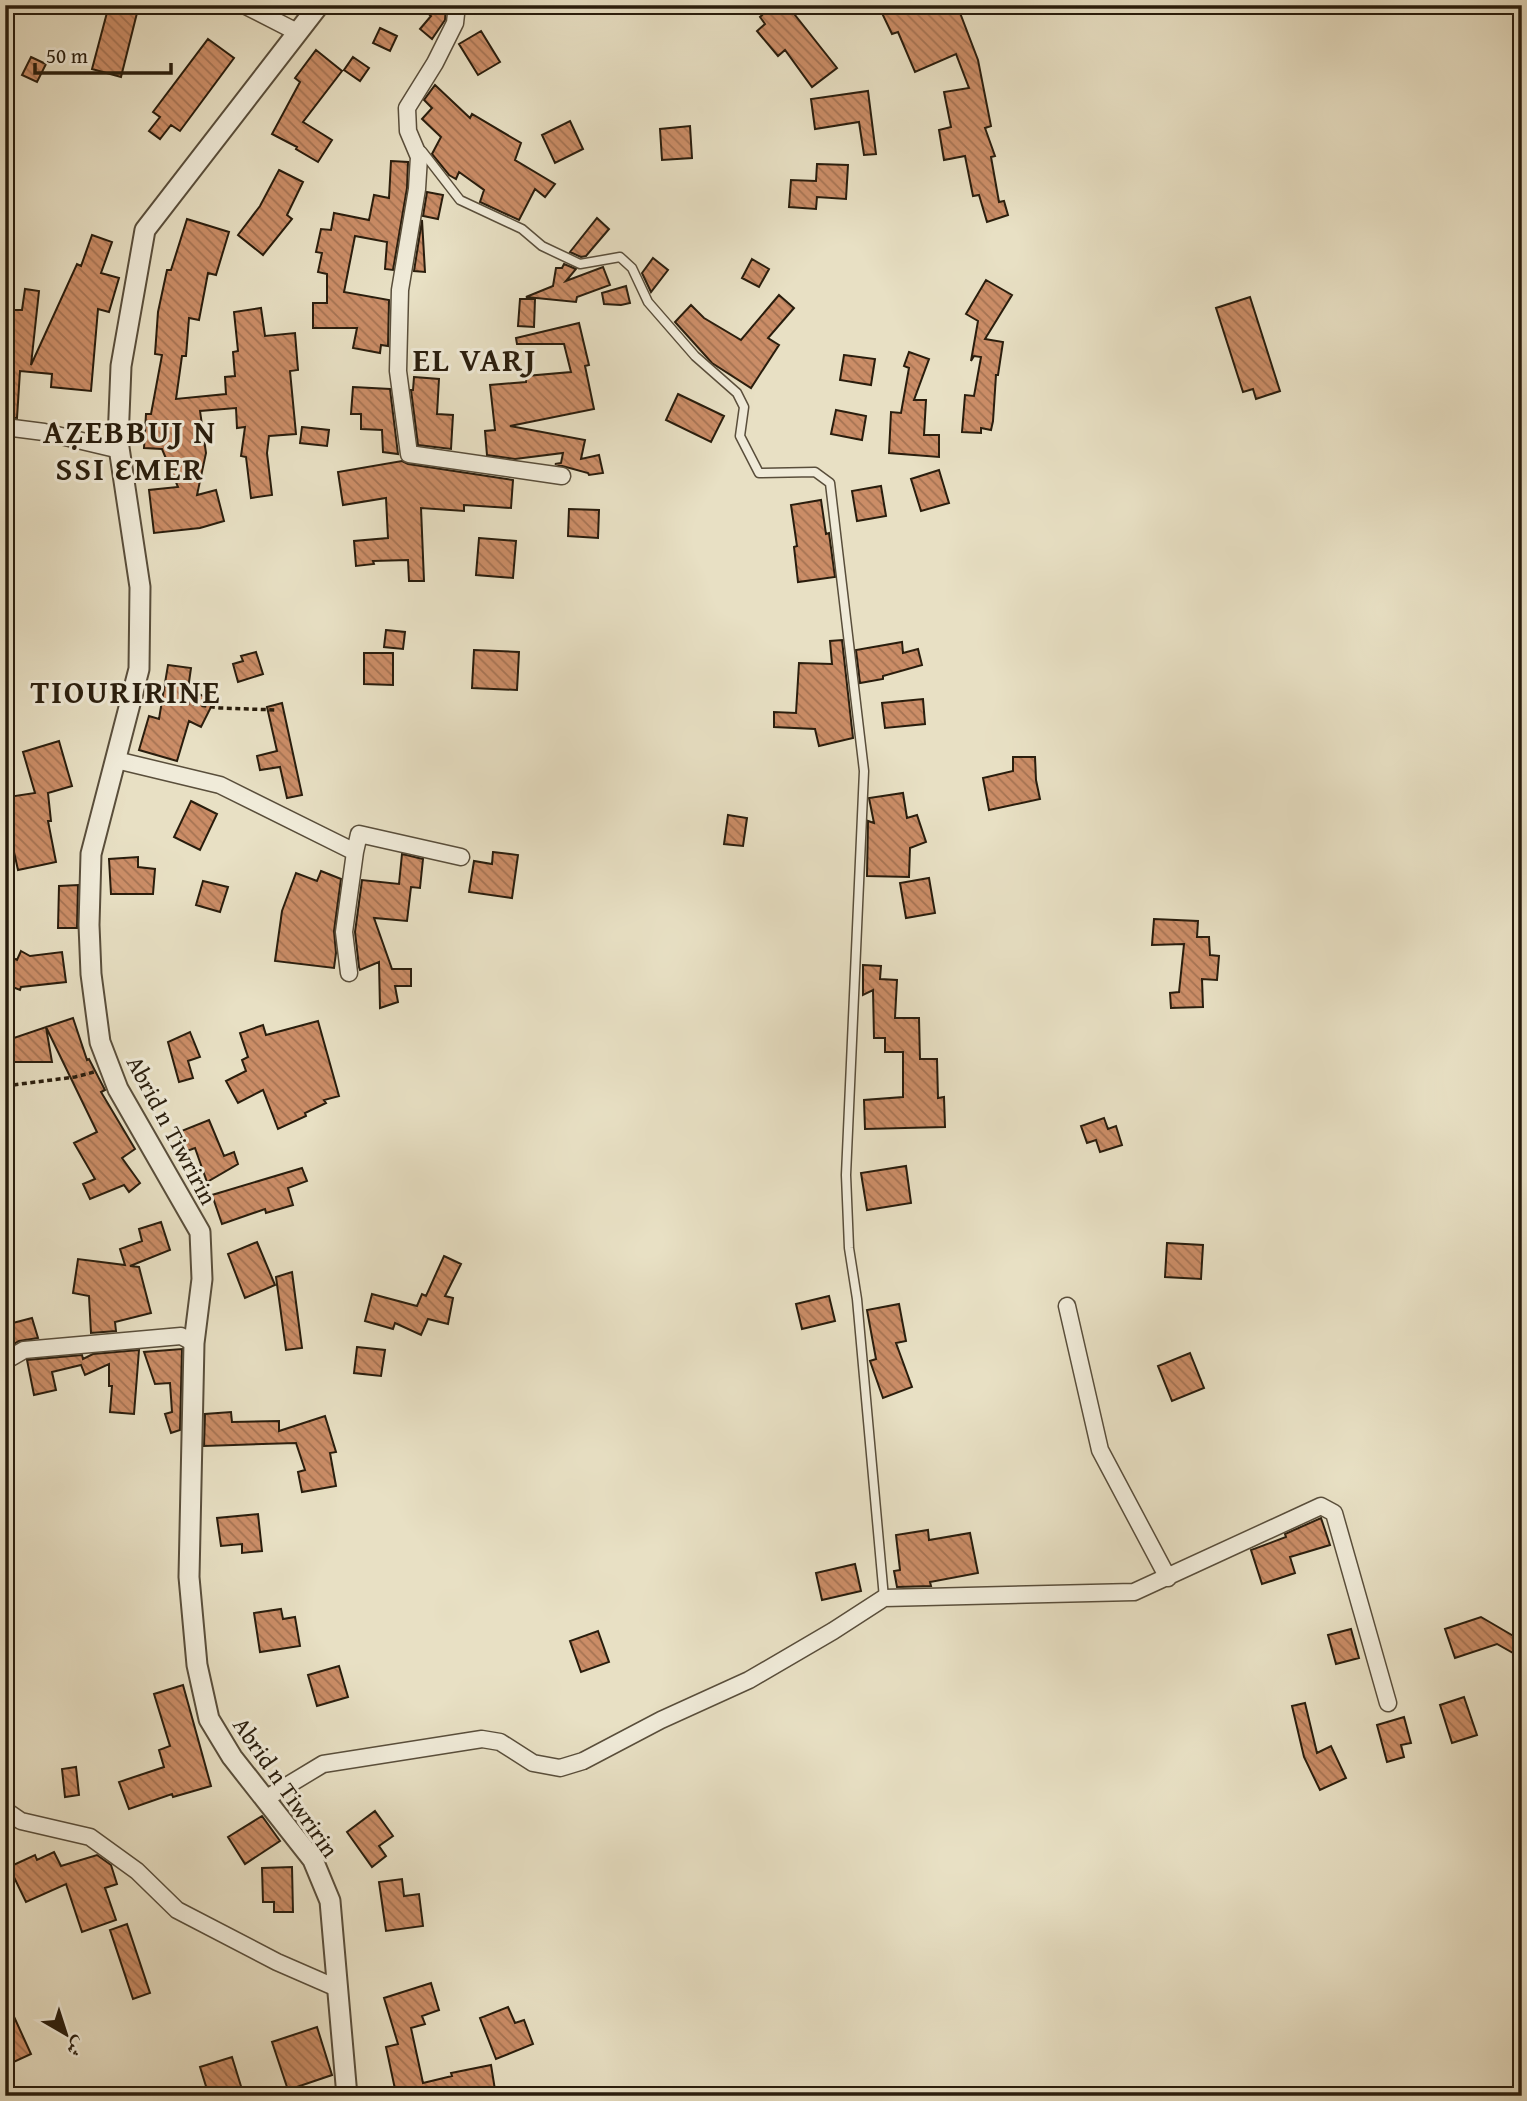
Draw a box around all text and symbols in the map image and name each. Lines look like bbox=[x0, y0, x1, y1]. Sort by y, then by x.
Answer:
scale bar bbox=[35, 32, 172, 76]
text: 50 m bbox=[46, 40, 88, 71]
district label: EL VARJ bbox=[413, 336, 537, 383]
district label: AẒEBBUJ N SSI ƐMER bbox=[43, 408, 217, 492]
district label: TIOURIRINE bbox=[30, 668, 222, 715]
street label: Abrid n Tiwririn bbox=[118, 1049, 226, 1211]
street label: Abrid n Tiwririn bbox=[225, 1710, 348, 1865]
north arrow bbox=[32, 2000, 102, 2070]
text: ش bbox=[61, 2030, 93, 2064]

